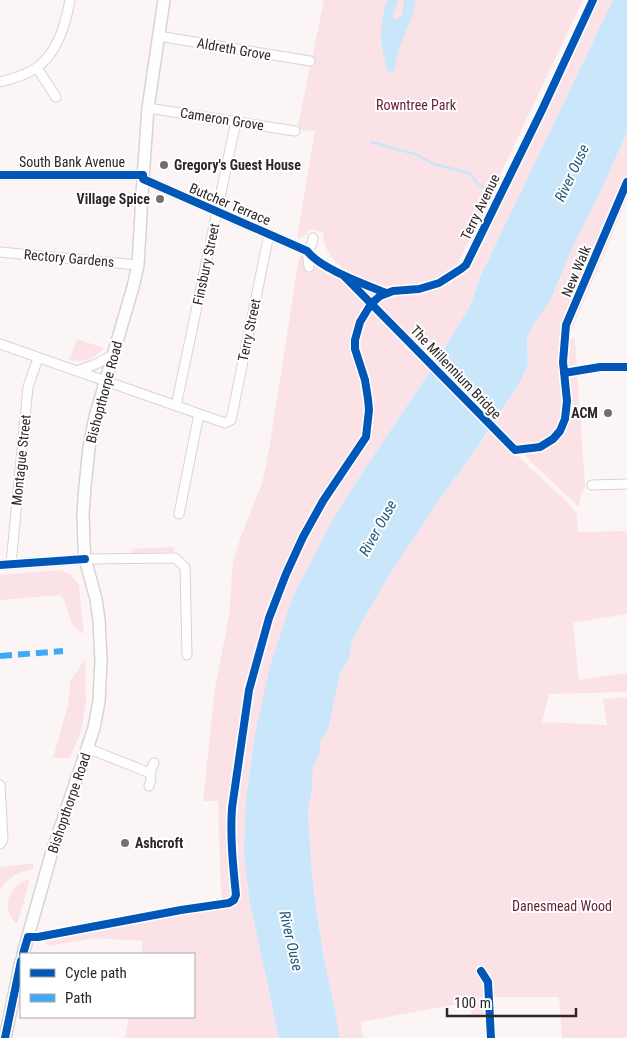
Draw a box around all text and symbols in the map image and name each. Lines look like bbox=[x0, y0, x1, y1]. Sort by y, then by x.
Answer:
street label: Aldreth Grove bbox=[196, 35, 273, 63]
park label: Rowntree Park bbox=[376, 97, 457, 113]
street label: Cameron Grove bbox=[179, 104, 266, 134]
water label: River Ouse bbox=[551, 141, 593, 204]
street label: South Bank Avenue bbox=[19, 154, 125, 170]
place label: Gregory's Guest House bbox=[174, 157, 301, 173]
marker: Gregory's Guest House bbox=[158, 159, 170, 171]
street label: Terry Avenue bbox=[457, 171, 503, 242]
street label: Butcher Terrace bbox=[187, 180, 273, 228]
place label: Village Spice bbox=[77, 191, 150, 207]
marker: Village Spice bbox=[154, 193, 166, 205]
street label: Finsbury Street bbox=[190, 222, 222, 306]
street label: New Walk bbox=[558, 242, 594, 299]
street label: Rectory Gardens bbox=[23, 246, 115, 270]
street label: Terry Street bbox=[235, 297, 263, 363]
street label: The Millennium Bridge bbox=[407, 322, 505, 422]
street label: Bishopthorpe Road bbox=[83, 339, 125, 445]
place label: ACM bbox=[571, 405, 598, 421]
marker: ACM bbox=[602, 407, 614, 419]
street label: Montague Street bbox=[8, 414, 34, 506]
water label: River Ouse bbox=[355, 497, 401, 559]
street label: Bishopthorpe Road bbox=[44, 751, 94, 855]
place label: Ashcroft bbox=[135, 835, 183, 851]
marker: Ashcroft bbox=[119, 837, 131, 849]
park label: Danesmead Wood bbox=[512, 898, 612, 914]
water label: River Ouse bbox=[275, 909, 307, 973]
legend bbox=[20, 953, 195, 1018]
text: Cycle path bbox=[65, 964, 127, 982]
scale bar bbox=[447, 986, 576, 1018]
text: Path bbox=[65, 989, 92, 1007]
text: 100 m bbox=[454, 994, 491, 1012]

